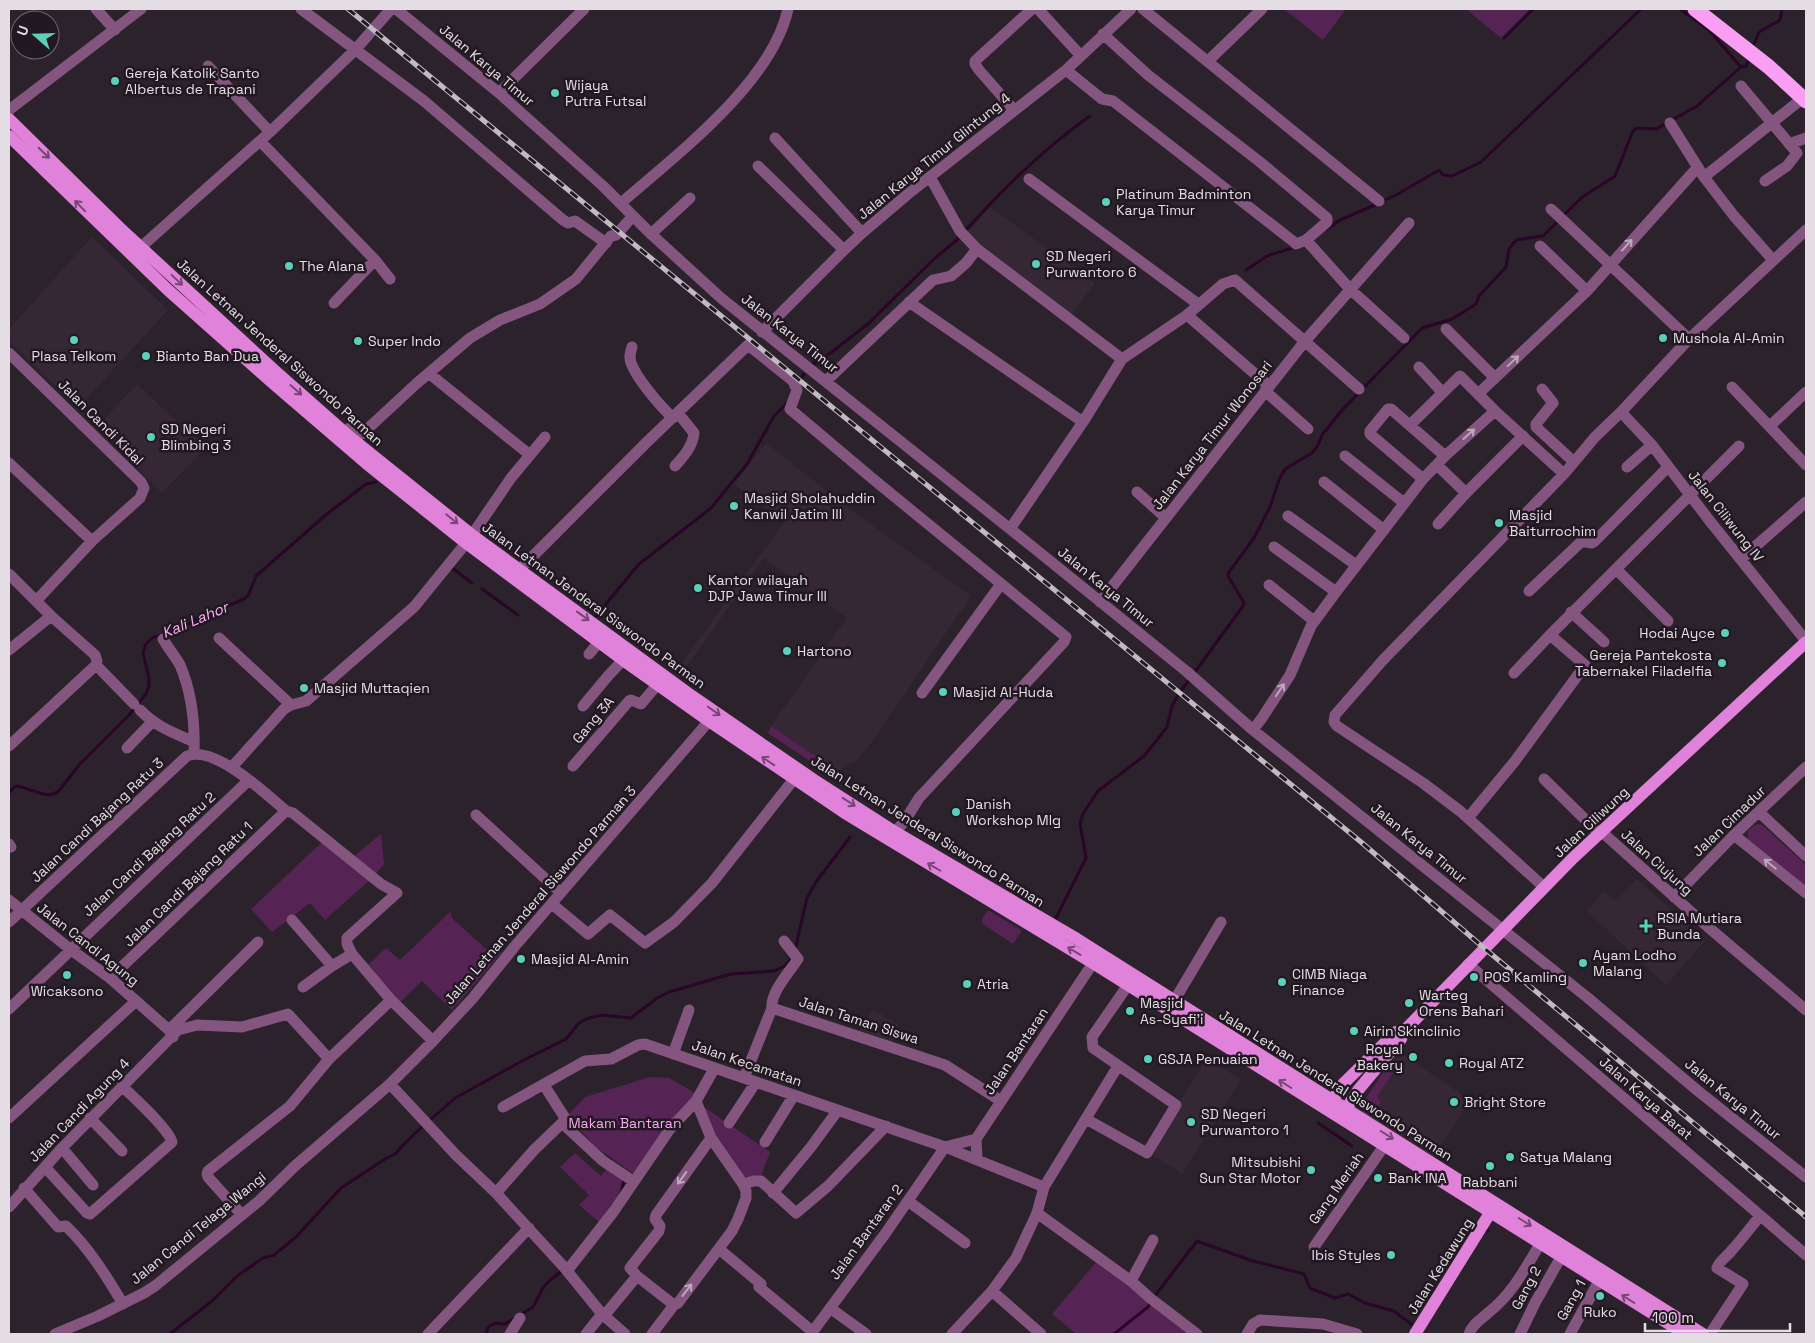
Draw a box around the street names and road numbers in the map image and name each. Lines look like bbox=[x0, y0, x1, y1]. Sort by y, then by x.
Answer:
street label: Jalan Karya Timur bbox=[436, 20, 538, 110]
street label: Jalan Karya Timur Glintung 4 bbox=[854, 89, 1014, 223]
street label: Jalan Letnan Jenderal Siswondo Parman bbox=[173, 254, 387, 450]
street label: Jalan Karya Timur bbox=[738, 289, 842, 377]
street label: Jalan Karya Timur Wonosari bbox=[1148, 357, 1276, 513]
street label: Jalan Candi Kidal bbox=[54, 375, 148, 469]
street label: Jalan Ciliwung IV bbox=[1684, 466, 1768, 566]
street label: Jalan Letnan Jenderal Siswondo Parman bbox=[479, 518, 709, 692]
street label: Jalan Karya Timur bbox=[1054, 543, 1158, 631]
street label: Gang 3A bbox=[568, 693, 618, 747]
street label: Jalan Letnan Jenderal Siswondo Parman bbox=[808, 751, 1048, 911]
street label: Jalan Candi Bajang Ratu 3 bbox=[27, 754, 167, 886]
street label: Jalan Letnan Jenderal Siswondo Parman 3 bbox=[440, 782, 640, 1008]
street label: Jalan Cimadur bbox=[1689, 782, 1769, 860]
street label: Jalan Ciliwung bbox=[1550, 783, 1632, 861]
street label: Jalan Candi Bajang Ratu 2 bbox=[79, 788, 219, 920]
street label: Jalan Karya Timur bbox=[1367, 799, 1471, 887]
street label: Jalan Candi Bajang Ratu 1 bbox=[120, 818, 256, 950]
street label: Jalan Ciujung bbox=[1617, 825, 1697, 899]
street label: Jalan Candi Agung bbox=[33, 898, 143, 990]
street label: Jalan Taman Siswa bbox=[797, 992, 921, 1048]
street label: Jalan Bantaran bbox=[980, 1004, 1052, 1098]
street label: Jalan Letnan Jenderal Siswondo Parman bbox=[1216, 1005, 1456, 1165]
street label: Jalan Kecamatan bbox=[690, 1036, 804, 1090]
street label: Jalan Karya Barat bbox=[1596, 1052, 1696, 1144]
street label: Jalan Candi Agung 4 bbox=[25, 1054, 133, 1166]
street label: Jalan Karya Timur bbox=[1681, 1055, 1785, 1143]
street label: Gang Meriah bbox=[1304, 1148, 1368, 1228]
street label: Jalan Candi Telaga Wangi bbox=[127, 1168, 269, 1288]
street label: Jalan Bantaran 2 bbox=[825, 1181, 907, 1283]
street label: Jalan Kedawung bbox=[1403, 1214, 1477, 1318]
street label: Gang 2 bbox=[1507, 1263, 1545, 1313]
street label: Gang 1 bbox=[1552, 1276, 1590, 1324]

